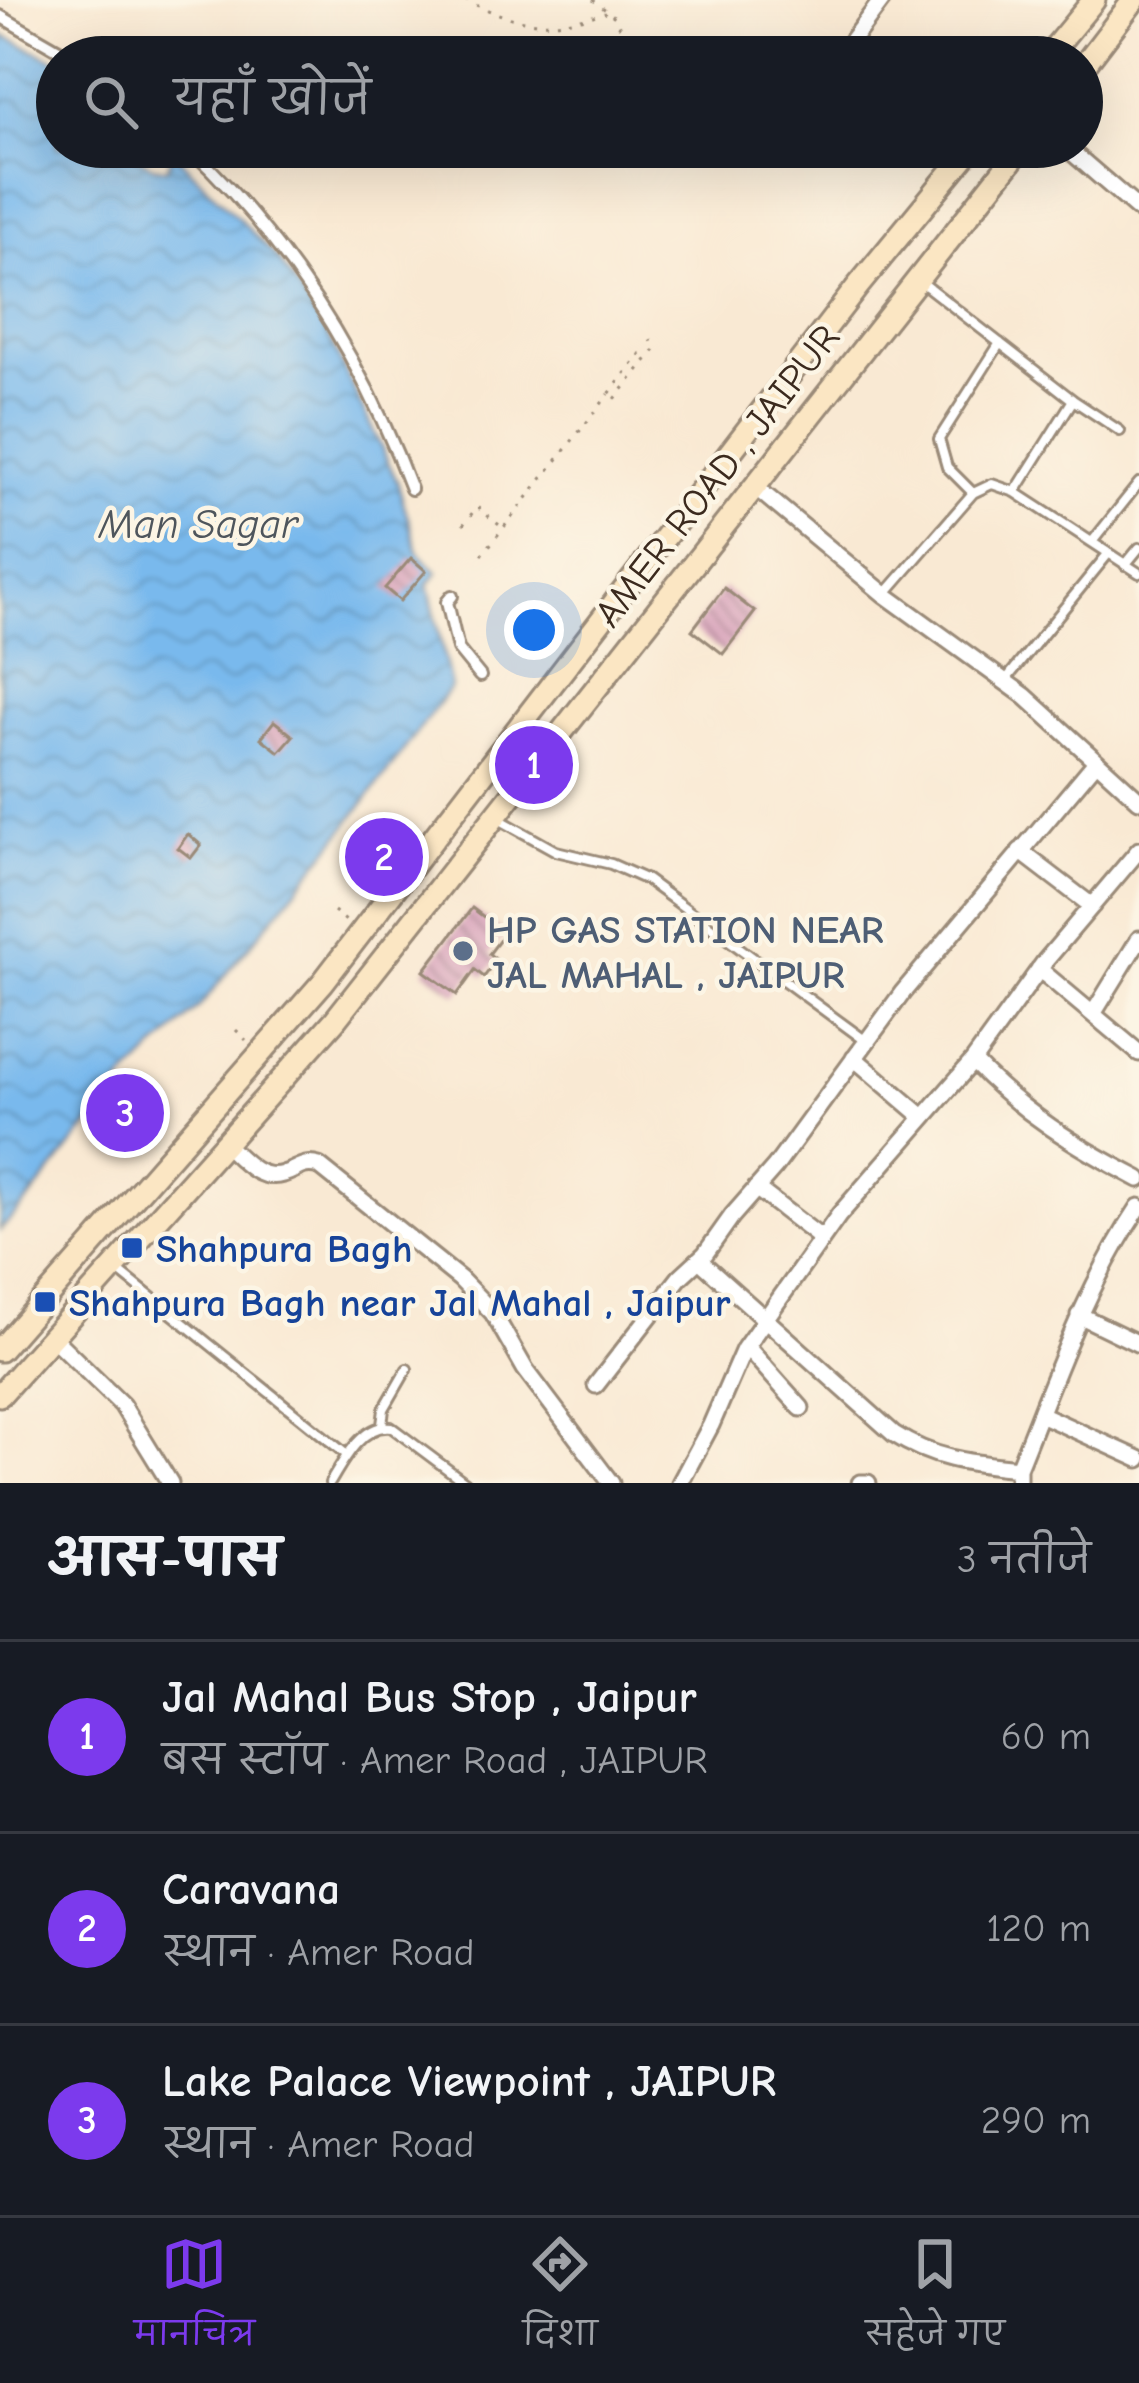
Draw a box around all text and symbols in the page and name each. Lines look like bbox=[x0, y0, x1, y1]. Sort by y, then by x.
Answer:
search box bbox=[36, 36, 1103, 168]
icon: search bbox=[78, 69, 144, 135]
text: यहाँ खोजें bbox=[174, 73, 371, 125]
street label: AMER ROAD , JAIPUR bbox=[585, 316, 849, 636]
water label: Man Sagar bbox=[97, 500, 300, 549]
your location bbox=[504, 600, 564, 660]
pin: 1 bbox=[495, 720, 573, 810]
pin: 2 bbox=[345, 812, 423, 902]
place label: HP GAS STATION NEAR JAL MAHAL , JAIPUR bbox=[487, 908, 884, 998]
marker: HP GAS STATION NEAR JAL MAHAL , JAIPUR bbox=[450, 938, 476, 964]
pin: 3 bbox=[86, 1068, 164, 1158]
place label: Shahpura Bagh bbox=[156, 1227, 413, 1272]
marker: Shahpura Bagh bbox=[119, 1235, 145, 1261]
place label: Shahpura Bagh near Jal Mahal , Jaipur bbox=[69, 1281, 731, 1326]
marker: Shahpura Bagh near Jal Mahal , Jaipur bbox=[32, 1289, 58, 1315]
text: आस-पास bbox=[48, 1529, 281, 1588]
text: 3 नतीजे bbox=[957, 1537, 1091, 1582]
text: Jal Mahal Bus Stop , Jaipur bbox=[162, 1671, 697, 1723]
text: 1 bbox=[79, 1714, 95, 1759]
text: 60 m bbox=[1001, 1714, 1091, 1759]
text: बस स्टॉप · Amer Road , JAIPUR bbox=[162, 1738, 708, 1783]
text: Caravana bbox=[162, 1863, 340, 1915]
text: 2 bbox=[77, 1906, 97, 1951]
text: 120 m bbox=[986, 1906, 1091, 1951]
text: स्थान · Amer Road bbox=[162, 1930, 475, 1975]
text: Lake Palace Viewpoint , JAIPUR bbox=[162, 2055, 776, 2107]
text: 3 bbox=[77, 2098, 97, 2143]
text: 290 m bbox=[981, 2098, 1091, 2143]
text: स्थान · Amer Road bbox=[162, 2122, 475, 2167]
tab: मानचित्र bbox=[134, 2231, 255, 2370]
tab: दिशा bbox=[523, 2231, 598, 2370]
tab: सहेजे गए bbox=[865, 2231, 1005, 2370]

